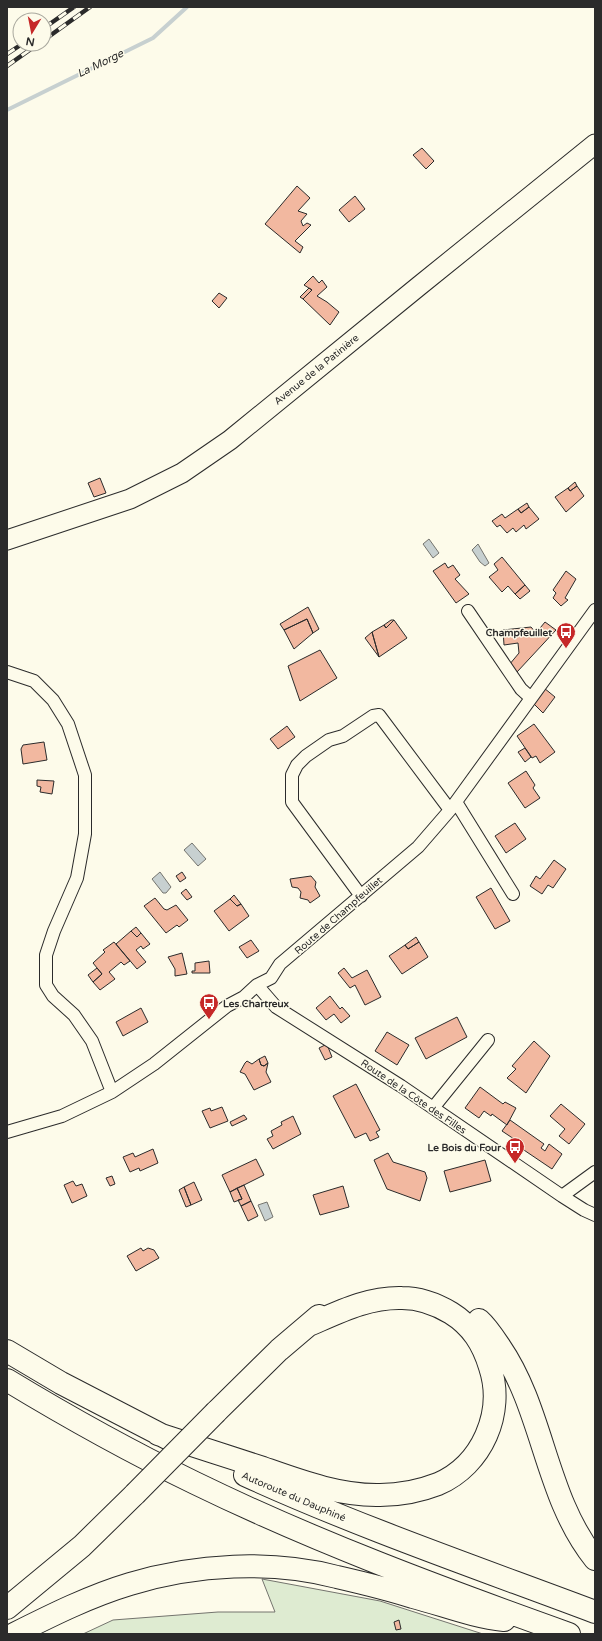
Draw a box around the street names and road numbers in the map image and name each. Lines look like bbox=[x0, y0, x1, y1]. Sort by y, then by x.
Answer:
street label: Avenue de la Patinière bbox=[272, 332, 362, 408]
street label: Route de Champfeuillet bbox=[292, 874, 385, 957]
street label: Route de la Côte des Filles bbox=[358, 1057, 469, 1137]
street label: Autoroute du Dauphiné bbox=[240, 1470, 348, 1524]

